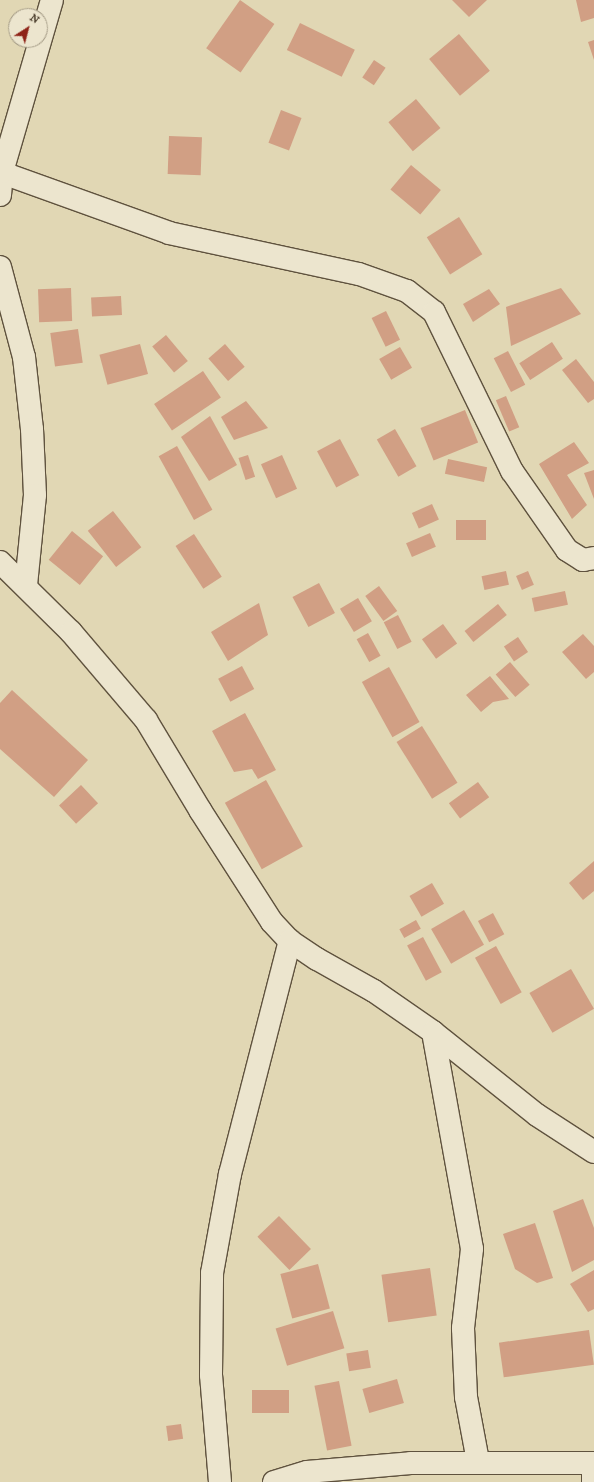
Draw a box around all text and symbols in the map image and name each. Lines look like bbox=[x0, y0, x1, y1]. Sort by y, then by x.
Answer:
north arrow bbox=[8, 8, 48, 48]
text: N bbox=[28, 11, 42, 26]

